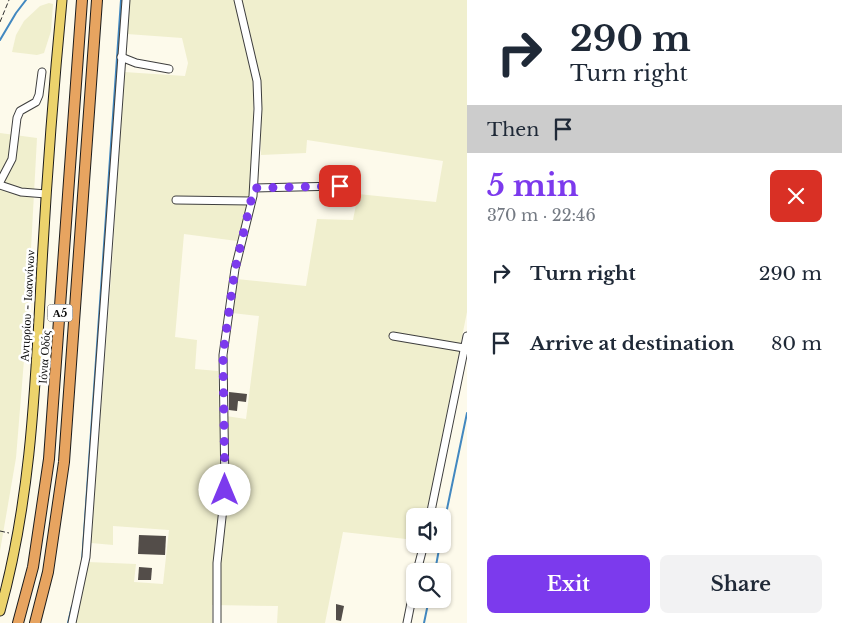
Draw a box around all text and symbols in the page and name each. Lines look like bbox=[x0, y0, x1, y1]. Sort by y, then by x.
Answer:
text: 290 m bbox=[570, 17, 691, 60]
icon: right bbox=[487, 20, 552, 85]
text: Turn right bbox=[570, 60, 688, 87]
icon: arrive bbox=[549, 115, 577, 143]
text: Then bbox=[487, 118, 539, 141]
pin bbox=[319, 165, 361, 207]
text: 5 min bbox=[487, 167, 579, 204]
button: close bbox=[770, 170, 822, 222]
icon: arrive bbox=[326, 172, 354, 200]
text: 370 m · 22:46 bbox=[487, 205, 596, 225]
street label: Αντιρρίου - Ιωαννίνων bbox=[17, 249, 37, 362]
icon: right bbox=[487, 259, 515, 287]
text: Turn right bbox=[530, 262, 636, 285]
text: 290 m bbox=[759, 262, 822, 285]
road number: Α5 bbox=[48, 304, 72, 322]
icon: arrive bbox=[487, 329, 515, 357]
street label: Ιόνια Οδός bbox=[35, 330, 53, 384]
text: Arrive at destination bbox=[530, 332, 734, 355]
text: 80 m bbox=[771, 332, 822, 355]
position arrow bbox=[198, 463, 250, 515]
map controls bbox=[406, 508, 451, 608]
button: sound bbox=[406, 508, 451, 553]
button: Exit bbox=[487, 555, 650, 613]
button: Share bbox=[660, 555, 822, 613]
button: search bbox=[406, 563, 451, 608]

